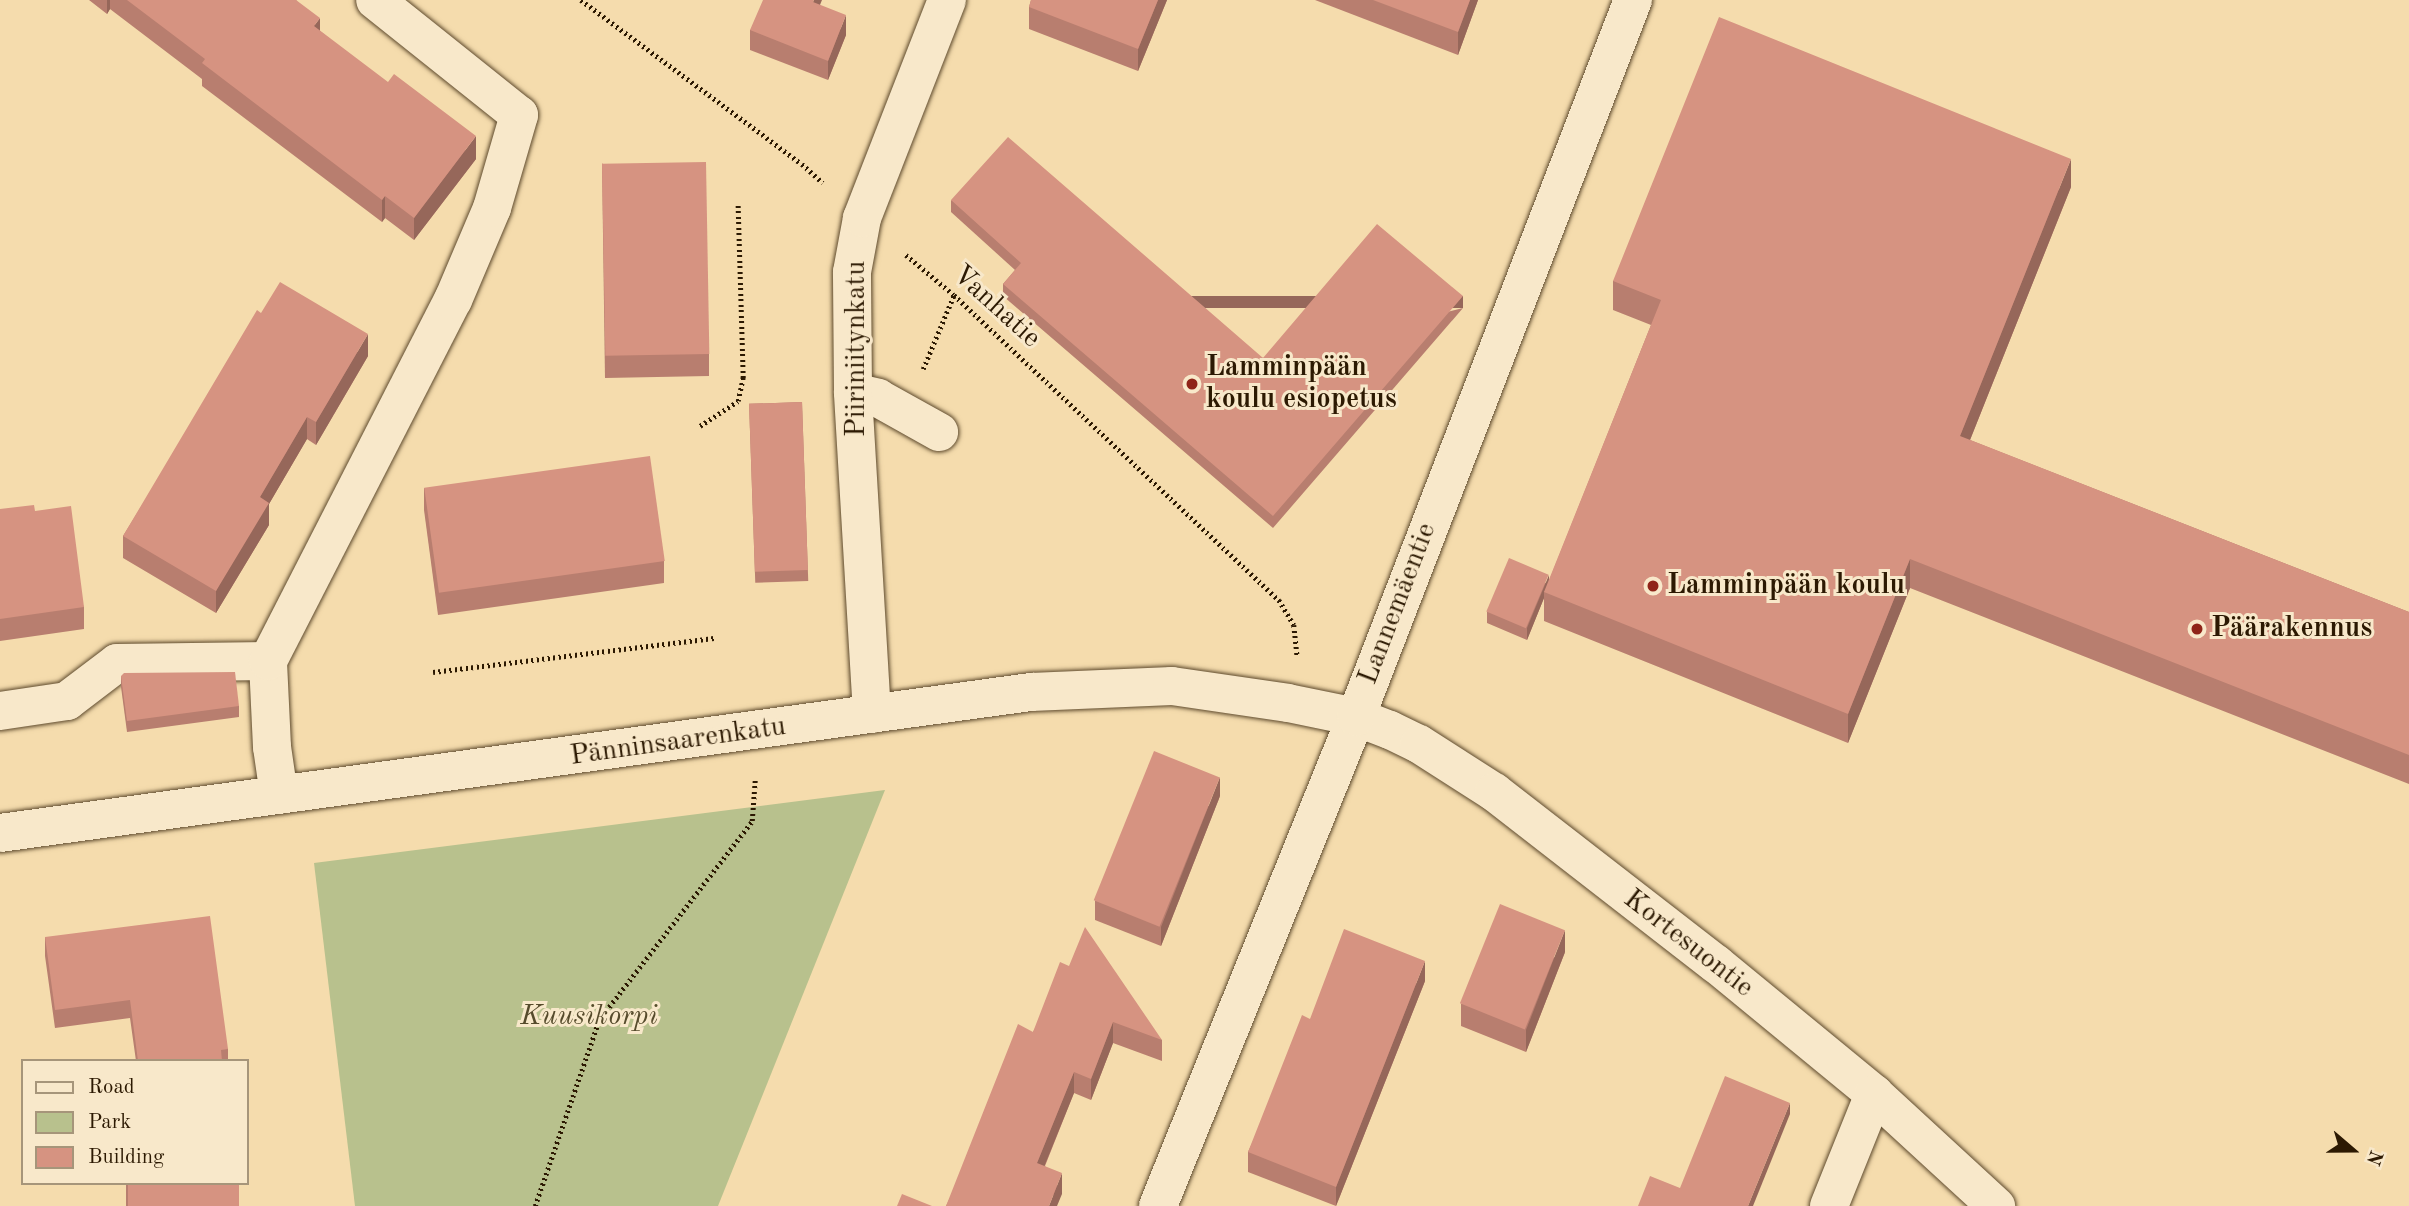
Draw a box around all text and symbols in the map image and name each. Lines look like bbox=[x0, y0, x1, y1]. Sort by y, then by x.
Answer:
street label: Vanhatie bbox=[945, 259, 1047, 355]
street label: Piiriniitynkatu bbox=[840, 261, 874, 437]
place label: Lamminpään koulu esiopetus bbox=[1206, 351, 1397, 417]
marker: Lamminpään koulu esiopetus bbox=[1184, 376, 1200, 392]
street label: Lannemäentie bbox=[1352, 519, 1444, 689]
place label: Lamminpään koulu bbox=[1667, 569, 1905, 603]
marker: Lamminpään koulu bbox=[1645, 578, 1661, 594]
place label: Päärakennus bbox=[2211, 612, 2372, 646]
marker: Päärakennus bbox=[2189, 621, 2205, 637]
street label: Pänninsaarenkatu bbox=[568, 710, 788, 774]
street label: Kortesuontie bbox=[1616, 883, 1760, 1005]
park label: Kuusikorpi bbox=[520, 1000, 658, 1034]
legend bbox=[21, 1059, 248, 1185]
text: Road bbox=[88, 1077, 135, 1098]
text: Park bbox=[88, 1112, 131, 1133]
north arrow bbox=[2318, 1115, 2388, 1185]
text: Building bbox=[88, 1147, 164, 1168]
text: N bbox=[2362, 1147, 2385, 1167]

